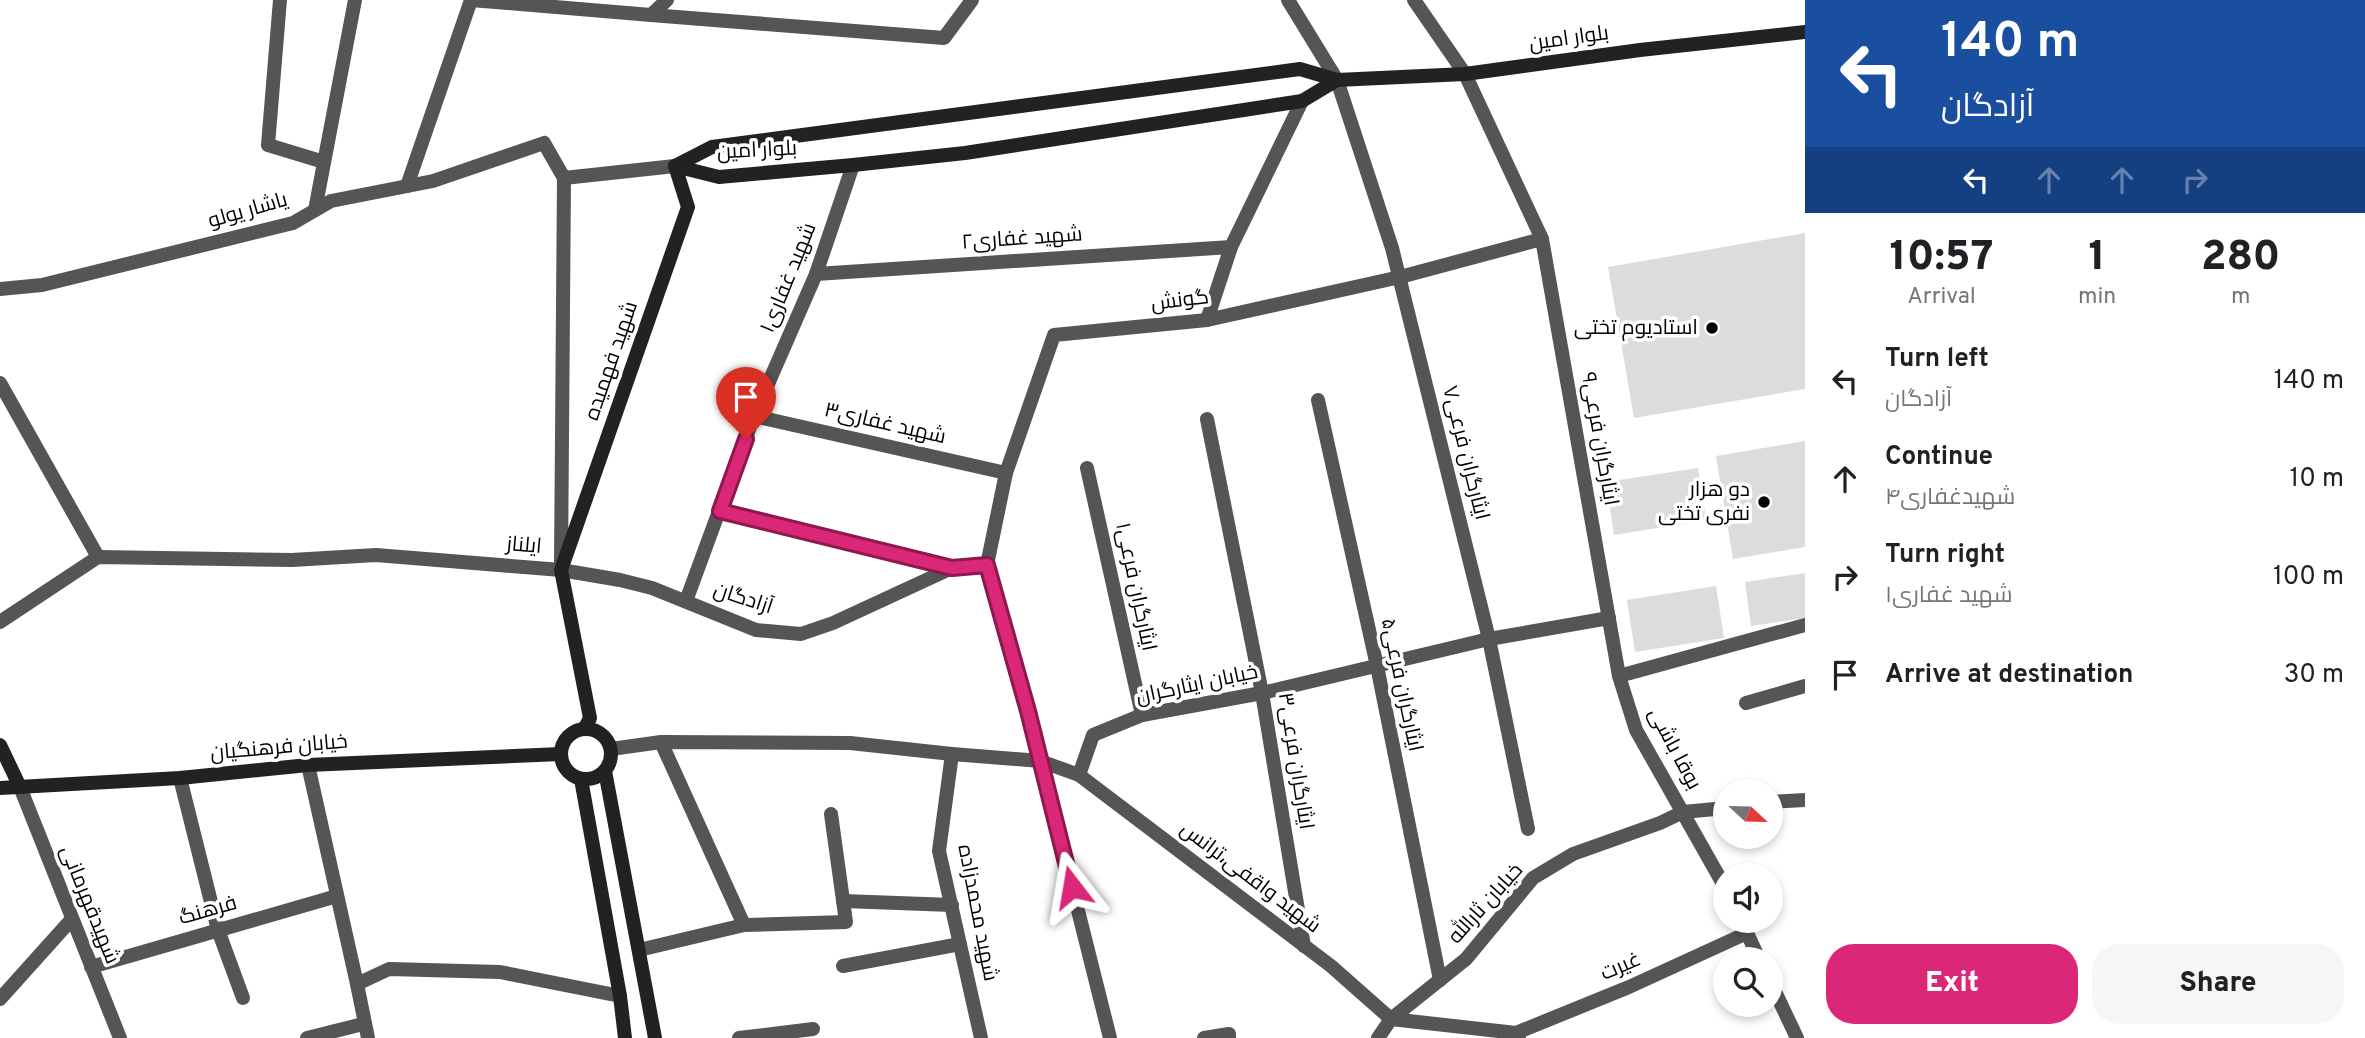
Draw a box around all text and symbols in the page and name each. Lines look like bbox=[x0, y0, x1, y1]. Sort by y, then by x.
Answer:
text: 140 m bbox=[1941, 13, 2080, 75]
street label: بلوار امین bbox=[1527, 20, 1611, 58]
icon: left bbox=[1826, 28, 1917, 119]
text: آزادگان bbox=[1941, 88, 2034, 128]
street label: بلوار امین bbox=[716, 135, 798, 167]
icon: left bbox=[1957, 161, 1995, 199]
icon: ahead bbox=[2030, 161, 2068, 199]
icon: ahead bbox=[2103, 161, 2141, 199]
icon: right bbox=[2176, 161, 2214, 199]
street label: یاشار یولو bbox=[205, 187, 291, 235]
street label: شهید غفاری۱ bbox=[755, 219, 823, 337]
street label: شهید غفاری۲ bbox=[961, 221, 1083, 257]
text: 10:57 bbox=[1890, 232, 1993, 285]
text: 1 bbox=[2089, 232, 2106, 285]
text: 280 bbox=[2201, 232, 2280, 285]
text: Arrival bbox=[1907, 283, 1976, 312]
text: min bbox=[2078, 283, 2116, 312]
text: m bbox=[2231, 283, 2250, 312]
street label: گونش bbox=[1150, 284, 1210, 318]
street label: شهید فهمیده bbox=[579, 298, 645, 424]
place label: استادیوم تختی bbox=[1574, 315, 1698, 342]
marker: استادیوم تختی bbox=[1704, 320, 1720, 336]
text: Turn left bbox=[1885, 343, 1989, 376]
icon: left bbox=[1826, 362, 1864, 400]
text: 140 m bbox=[2274, 365, 2344, 398]
pin bbox=[716, 367, 776, 439]
street label: ایثارگران فرعی۹ bbox=[1574, 370, 1624, 508]
icon: arrive bbox=[727, 378, 765, 416]
street label: ایثارگران فرعی۷ bbox=[1435, 383, 1495, 523]
text: آزادگان bbox=[1885, 386, 1952, 415]
street label: شهید غفاری۳ bbox=[821, 397, 949, 451]
text: Continue bbox=[1885, 441, 1993, 474]
icon: ahead bbox=[1826, 460, 1864, 498]
text: 10 m bbox=[2289, 463, 2344, 496]
place label: دو هزار نفری تختی bbox=[1658, 477, 1750, 528]
text: شهیدغفاری۴ bbox=[1885, 484, 2015, 513]
marker: دو هزار نفری تختی bbox=[1756, 494, 1772, 510]
street label: ایثارگران فرعی۱ bbox=[1108, 520, 1162, 654]
street label: ایلناز bbox=[504, 531, 543, 561]
text: Turn right bbox=[1885, 539, 2005, 572]
icon: right bbox=[1826, 558, 1864, 596]
text: 100 m bbox=[2273, 561, 2344, 594]
street label: آزادگان bbox=[710, 577, 777, 621]
text: شهید غفاری۱ bbox=[1885, 582, 2013, 611]
street label: ایثارگران فرعی۵ bbox=[1374, 616, 1428, 754]
icon: arrive bbox=[1826, 656, 1864, 694]
street label: خیابان ایثارگران bbox=[1134, 659, 1260, 711]
text: Arrive at destination bbox=[1885, 659, 2133, 692]
text: 30 m bbox=[2284, 659, 2344, 692]
street label: ایثارگران فرعی۳ bbox=[1271, 691, 1319, 831]
street label: بوقا باشی bbox=[1641, 703, 1707, 795]
street label: خیابان فرهنگیان bbox=[209, 729, 349, 767]
north arrow bbox=[1713, 779, 1783, 849]
map controls bbox=[1713, 779, 1783, 1017]
street label: شهید واقفی،ترانس bbox=[1174, 816, 1326, 940]
street label: شهیدقهرمانی bbox=[53, 842, 125, 968]
street label: شهید محمدزاده bbox=[951, 842, 1003, 984]
position arrow bbox=[1035, 850, 1109, 924]
street label: خیابان ثارالله bbox=[1441, 857, 1529, 950]
button: sound bbox=[1713, 863, 1783, 933]
street label: فرهنگ bbox=[176, 890, 240, 932]
button: Exit bbox=[1826, 944, 2078, 1024]
button: Share bbox=[2092, 944, 2344, 1024]
street label: غیرت bbox=[1597, 946, 1645, 988]
button: search bbox=[1713, 947, 1783, 1017]

